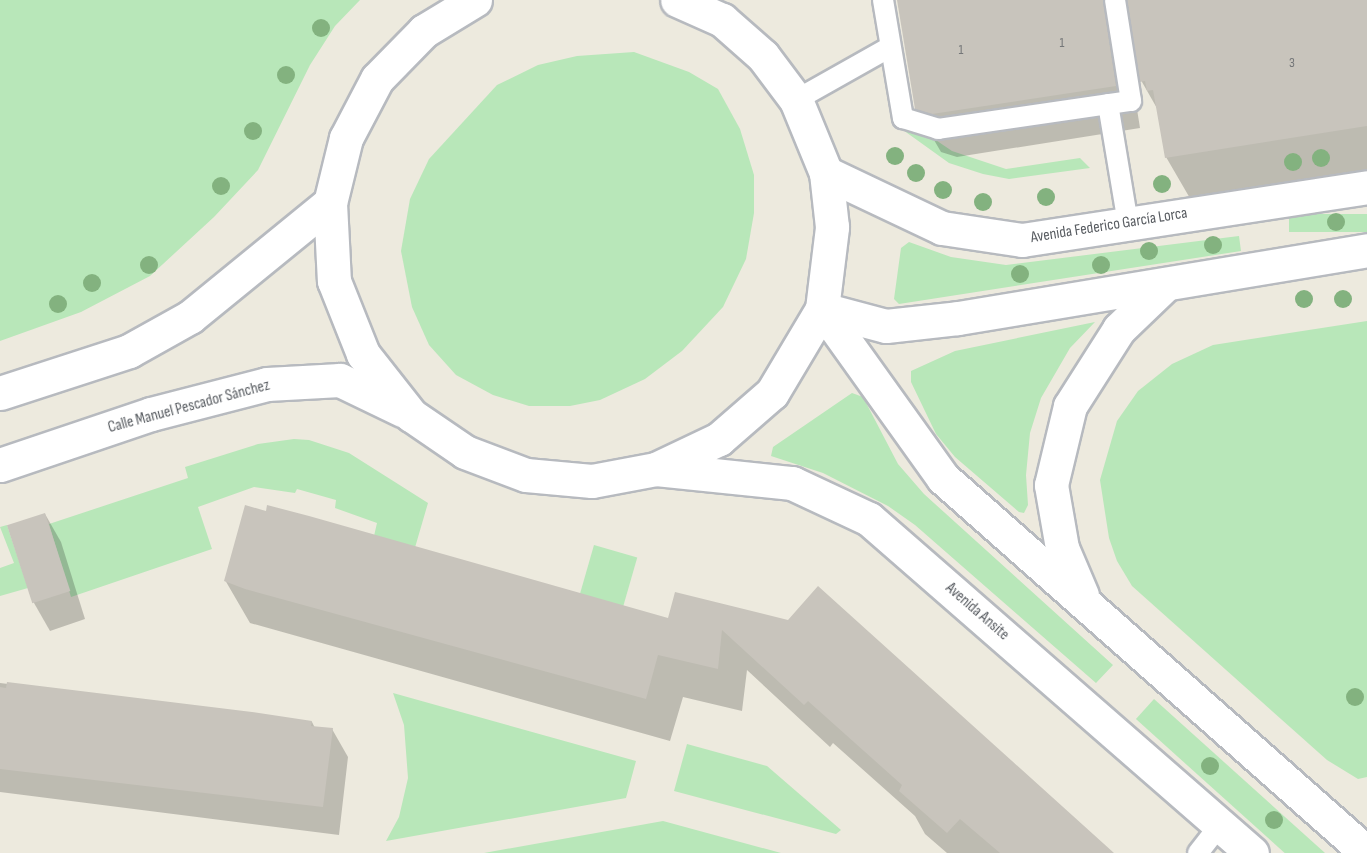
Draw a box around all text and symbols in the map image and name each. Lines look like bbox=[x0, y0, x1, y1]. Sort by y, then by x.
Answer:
house number: 1 bbox=[1060, 35, 1064, 51]
house number: 1 bbox=[959, 42, 963, 58]
house number: 3 bbox=[1289, 55, 1295, 71]
street label: Avenida Federico García Lorca bbox=[1029, 204, 1189, 248]
street label: Calle Manuel Pescador Sánchez bbox=[106, 376, 272, 438]
street label: Avenida Ansite bbox=[941, 579, 1013, 645]

